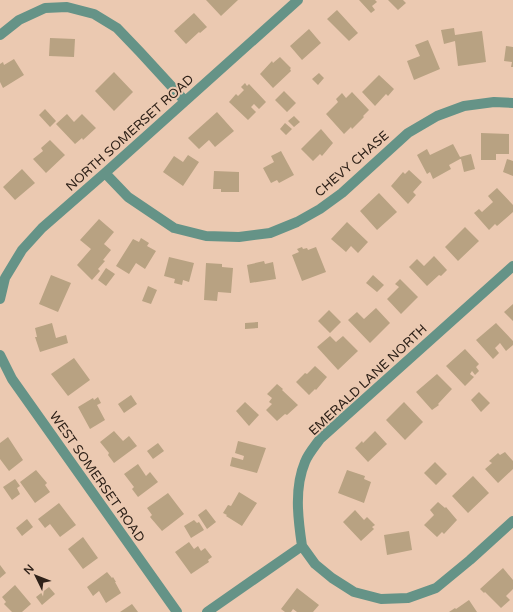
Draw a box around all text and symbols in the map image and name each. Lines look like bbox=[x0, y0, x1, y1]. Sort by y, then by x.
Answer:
street label: NORTH SOMERSET ROAD bbox=[63, 71, 197, 195]
street label: CHEVY CHASE bbox=[312, 128, 392, 200]
street label: EMERALD LANE NORTH bbox=[306, 321, 430, 439]
street label: WEST SOMERSET ROAD bbox=[46, 409, 148, 546]
north arrow bbox=[16, 556, 56, 596]
text: N bbox=[21, 562, 37, 577]

